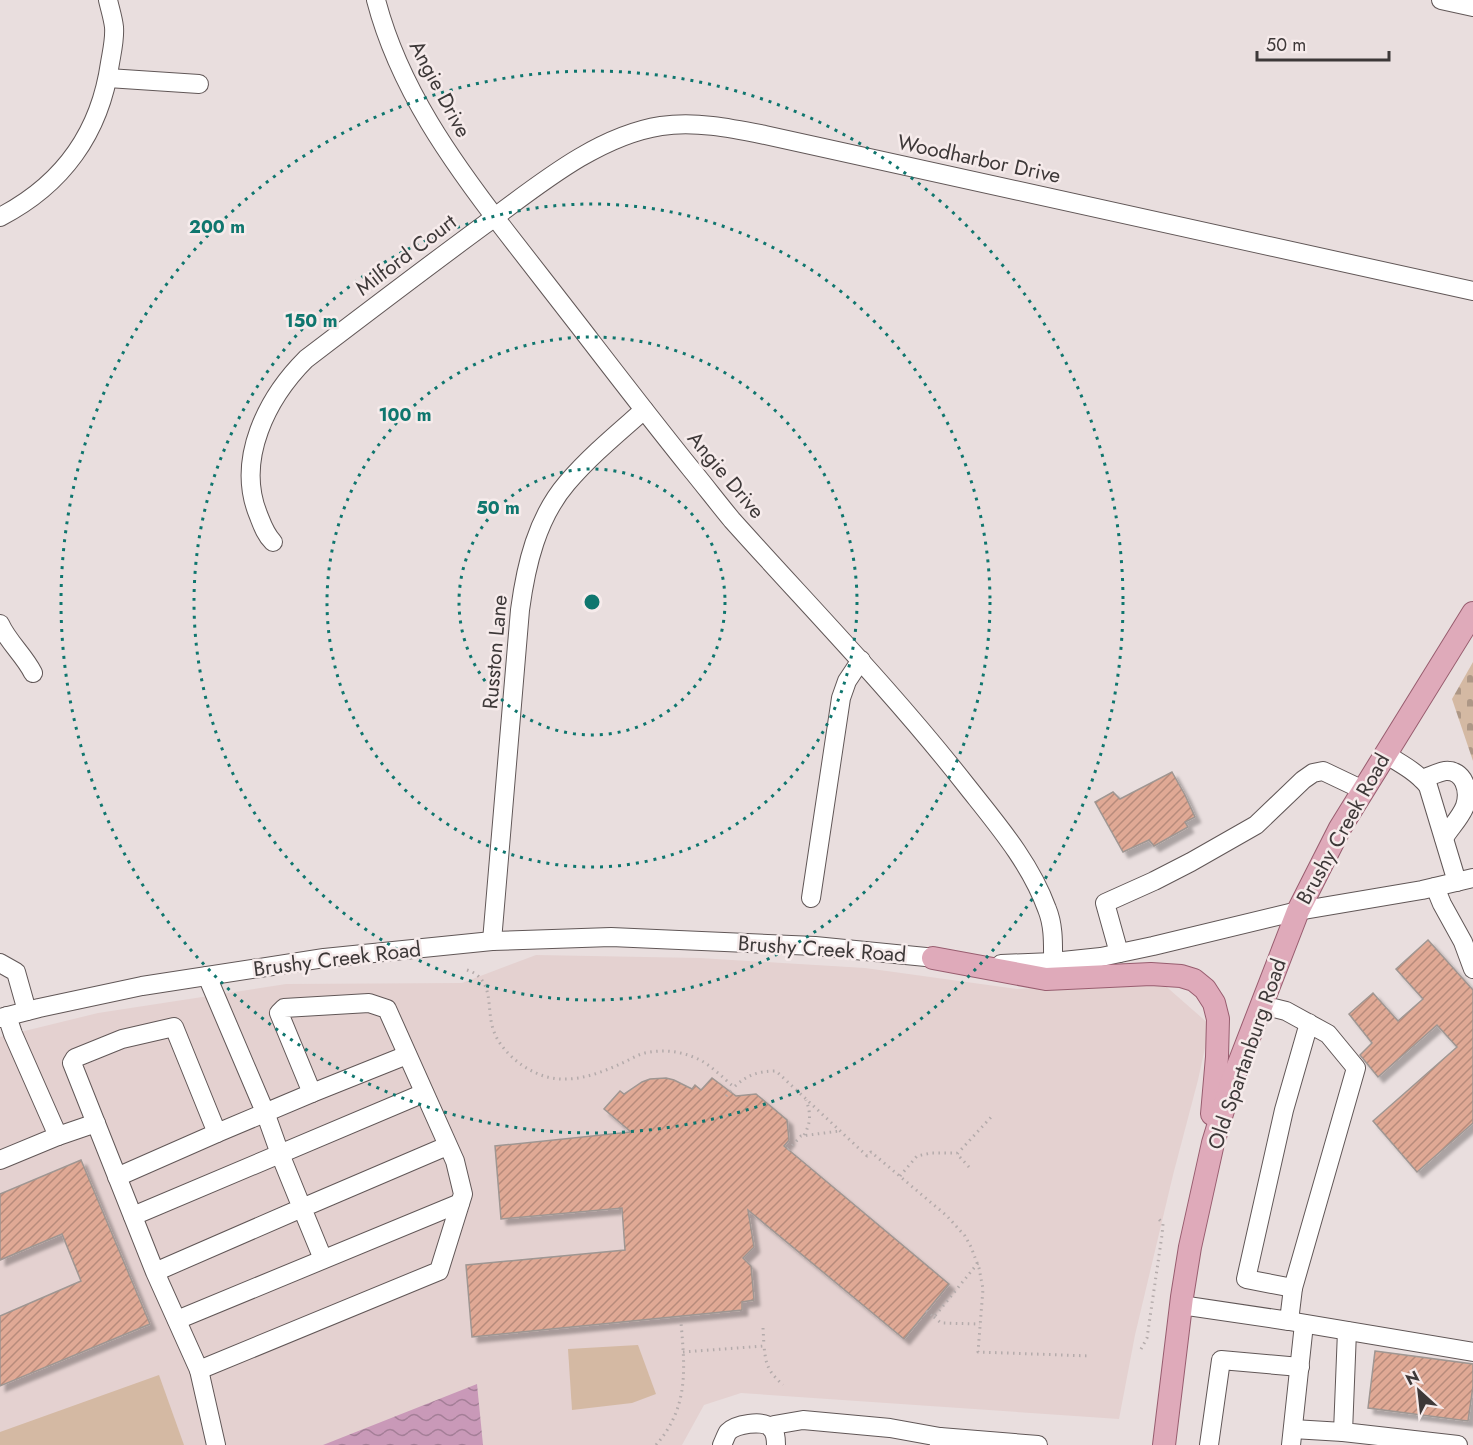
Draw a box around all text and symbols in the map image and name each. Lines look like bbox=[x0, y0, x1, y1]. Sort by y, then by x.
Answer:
scale bar bbox=[1257, 24, 1389, 62]
text: 50 m bbox=[1266, 32, 1306, 58]
street label: Angie Drive bbox=[402, 35, 478, 143]
street label: Woodharbor Drive bbox=[895, 127, 1063, 191]
street label: Milford Court bbox=[349, 207, 463, 303]
text: 200 m bbox=[189, 214, 245, 240]
text: 150 m bbox=[285, 308, 337, 334]
text: 100 m bbox=[378, 402, 432, 428]
street label: Angie Drive bbox=[680, 425, 772, 525]
text: 50 m bbox=[476, 495, 520, 521]
centre of rings bbox=[582, 592, 602, 612]
street label: Russton Lane bbox=[475, 593, 515, 711]
street label: Brushy Creek Road bbox=[1289, 748, 1397, 910]
street label: Brushy Creek Road bbox=[737, 928, 907, 970]
street label: Brushy Creek Road bbox=[251, 934, 423, 984]
street label: Old Spartanburg Road bbox=[1200, 955, 1294, 1153]
north arrow bbox=[1389, 1361, 1449, 1421]
text: N bbox=[1402, 1365, 1423, 1391]

